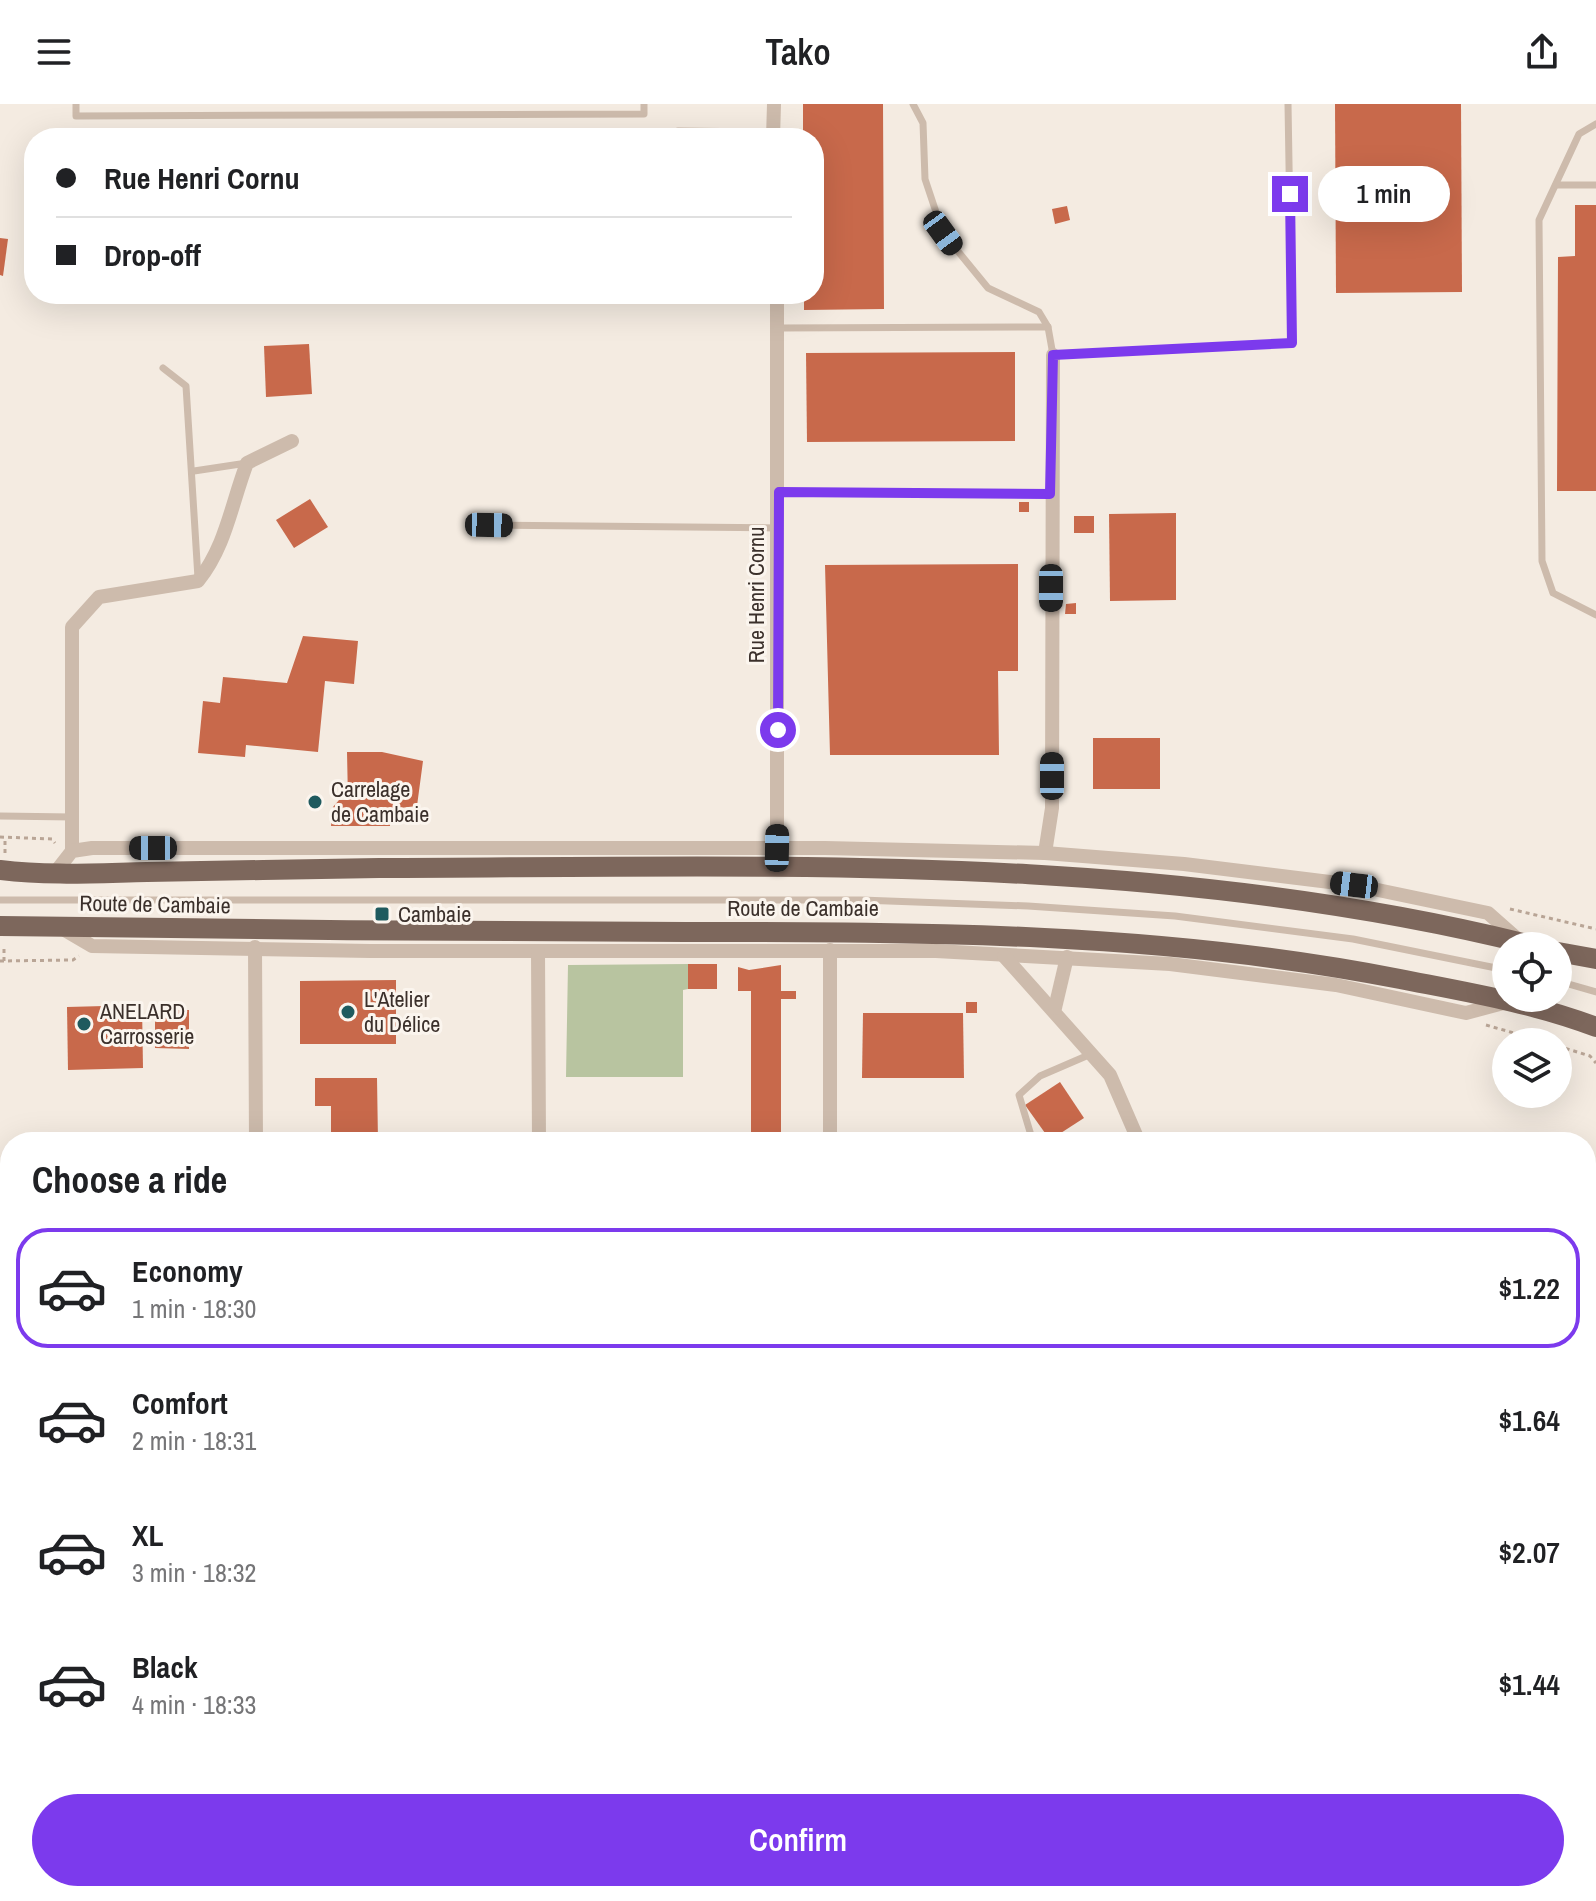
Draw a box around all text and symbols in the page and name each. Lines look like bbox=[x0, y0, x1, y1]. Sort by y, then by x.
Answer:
text: Tako bbox=[765, 28, 831, 76]
icon: menu bbox=[32, 30, 76, 74]
icon: share bbox=[1520, 30, 1564, 74]
text: Rue Henri Cornu bbox=[104, 158, 299, 198]
callout: 1 min bbox=[1318, 166, 1450, 222]
route end bbox=[1272, 176, 1308, 212]
text: 1 min bbox=[1357, 176, 1411, 211]
car bbox=[919, 207, 967, 259]
text: Drop-off bbox=[104, 235, 201, 275]
car bbox=[465, 513, 513, 537]
street label: Rue Henri Cornu bbox=[741, 527, 771, 663]
car bbox=[1039, 564, 1063, 612]
route start bbox=[760, 712, 796, 748]
car bbox=[1040, 752, 1064, 800]
place label: Carrelage de Cambaie bbox=[331, 774, 429, 829]
marker: Carrelage de Cambaie bbox=[306, 793, 324, 811]
car bbox=[765, 824, 789, 872]
car bbox=[129, 836, 177, 860]
car bbox=[1329, 870, 1379, 900]
street label: Route de Cambaie bbox=[79, 888, 231, 920]
street label: Route de Cambaie bbox=[727, 893, 879, 923]
place label: Cambaie bbox=[398, 899, 471, 929]
marker: Cambaie bbox=[373, 905, 391, 923]
map controls bbox=[1492, 932, 1572, 1108]
button: locate bbox=[1492, 932, 1572, 1012]
place label: L'Atelier du Délice bbox=[364, 984, 440, 1039]
place label: ANELARD Carrosserie bbox=[99, 996, 194, 1051]
marker: L'Atelier du Délice bbox=[339, 1003, 357, 1021]
marker: ANELARD Carrosserie bbox=[75, 1015, 93, 1033]
button: layers bbox=[1492, 1028, 1572, 1108]
text: Choose a ride bbox=[32, 1156, 227, 1204]
text: Economy bbox=[132, 1251, 243, 1291]
icon: car bbox=[36, 1252, 108, 1324]
text: $1.22 bbox=[1498, 1268, 1560, 1308]
text: 1 min · 18:30 bbox=[132, 1291, 256, 1326]
text: Comfort bbox=[132, 1383, 228, 1423]
icon: car bbox=[36, 1384, 108, 1456]
text: $1.64 bbox=[1498, 1400, 1560, 1440]
text: 2 min · 18:31 bbox=[132, 1423, 256, 1458]
text: XL bbox=[132, 1515, 163, 1555]
icon: car bbox=[36, 1516, 108, 1588]
text: $2.07 bbox=[1498, 1532, 1560, 1572]
text: 3 min · 18:32 bbox=[132, 1555, 256, 1590]
text: Black bbox=[132, 1647, 198, 1687]
icon: car bbox=[36, 1648, 108, 1720]
text: $1.44 bbox=[1498, 1664, 1560, 1704]
text: 4 min · 18:33 bbox=[132, 1687, 256, 1722]
button: Confirm bbox=[32, 1794, 1564, 1886]

